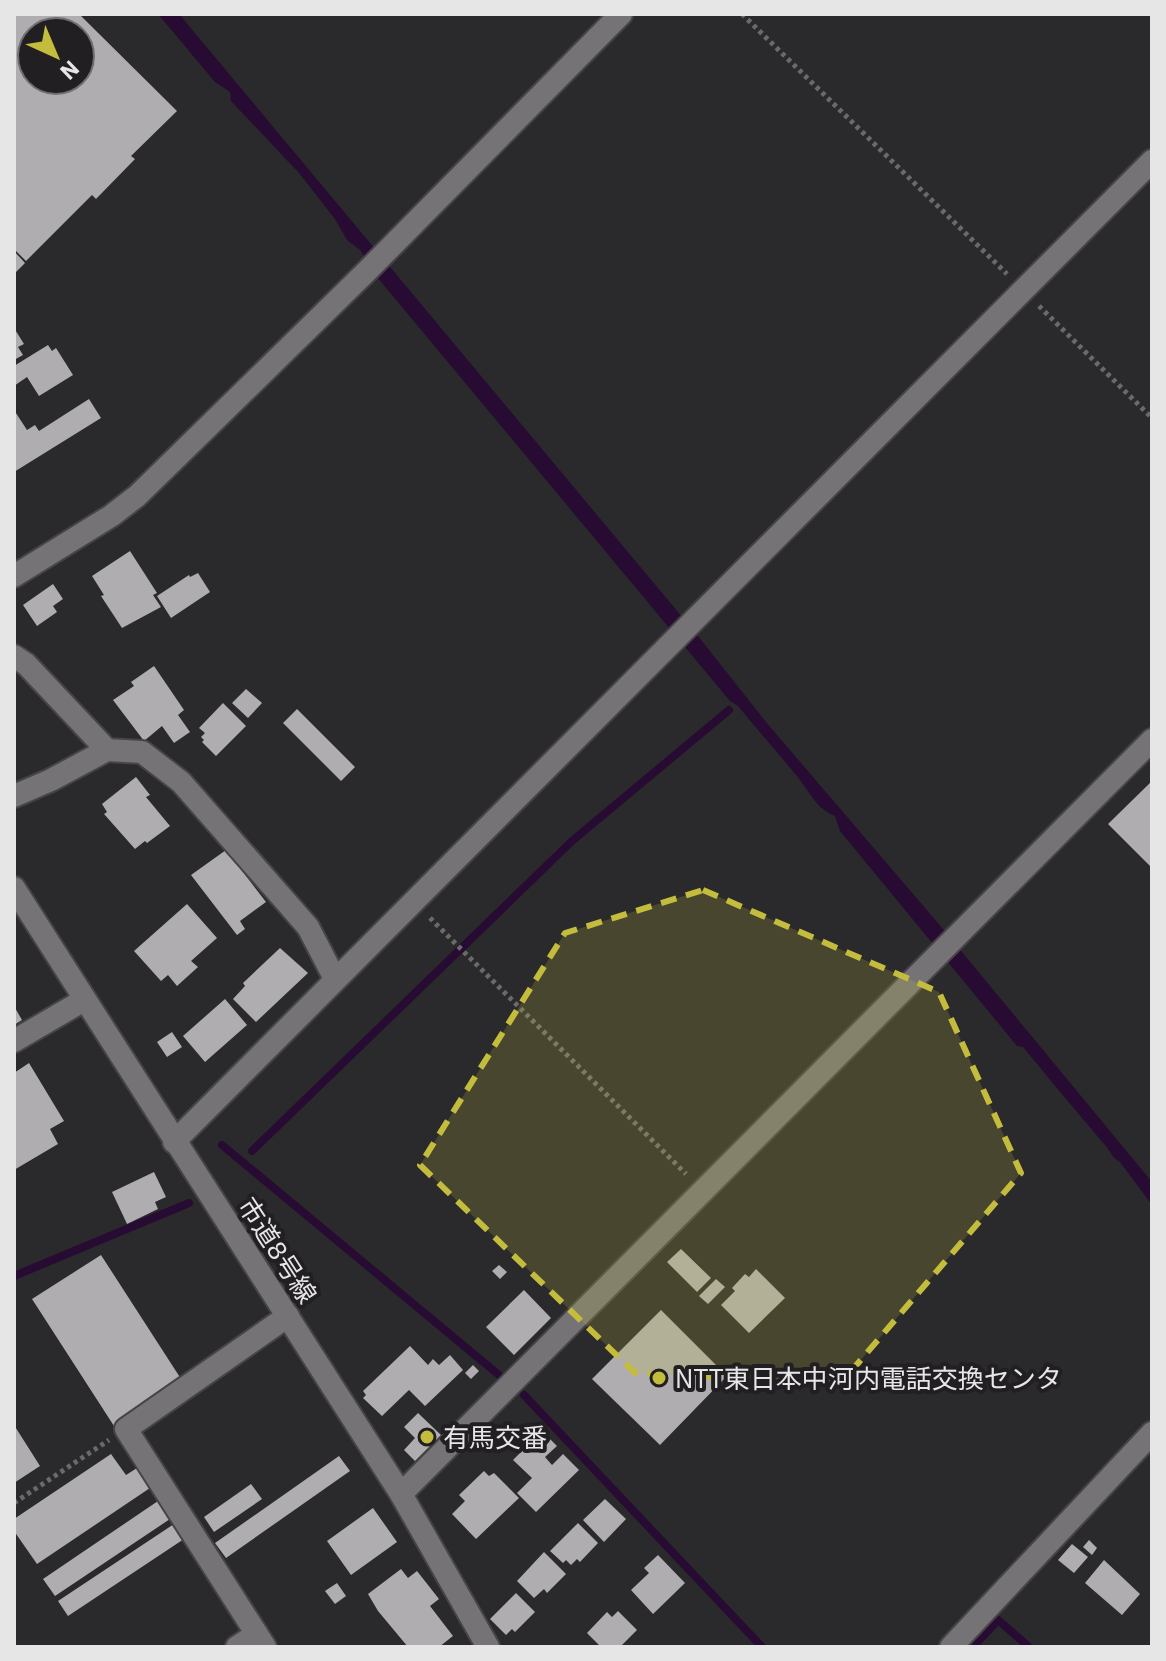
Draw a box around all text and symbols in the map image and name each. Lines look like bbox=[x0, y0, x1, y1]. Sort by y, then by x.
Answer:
north arrow bbox=[16, 16, 96, 96]
text: N bbox=[54, 55, 86, 87]
street label: 市道8号線 bbox=[231, 1191, 325, 1309]
place label: NTT東日本中河内電話交換センタ bbox=[675, 1361, 1062, 1395]
marker: NTT東日本中河内電話交換センタ bbox=[650, 1369, 668, 1387]
place label: 有馬交番 bbox=[443, 1420, 547, 1454]
marker: 有馬交番 bbox=[418, 1428, 436, 1446]

